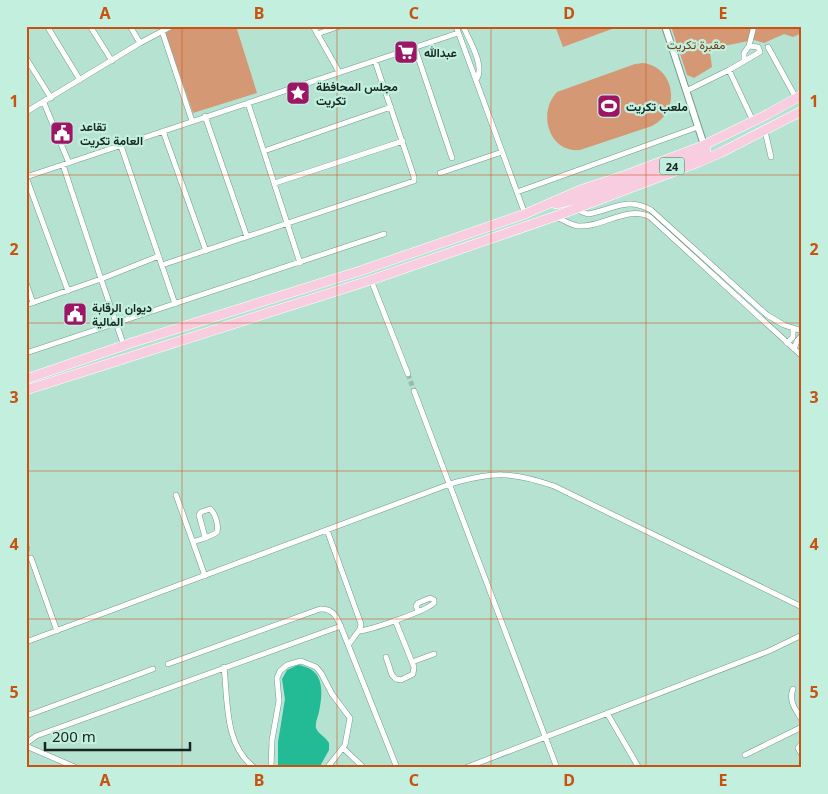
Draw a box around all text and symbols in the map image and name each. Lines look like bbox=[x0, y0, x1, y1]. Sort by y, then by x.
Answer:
text: A bbox=[99, 2, 111, 24]
text: B bbox=[254, 2, 264, 24]
text: C bbox=[409, 2, 419, 24]
text: D bbox=[563, 2, 575, 24]
text: E bbox=[719, 2, 728, 24]
park label: مقبرة تكريت bbox=[667, 36, 725, 53]
supermarket icon: عبدالله bbox=[393, 39, 419, 65]
place label: عبدالله bbox=[424, 44, 457, 61]
place label: مجلس المحافظة تكريت bbox=[316, 78, 398, 109]
place icon: مجلس المحافظة تكريت bbox=[285, 80, 311, 106]
text: 1 bbox=[9, 90, 19, 112]
text: 1 bbox=[809, 90, 819, 112]
sports icon: ملعب تكريت bbox=[596, 93, 622, 119]
place label: ملعب تكريت bbox=[626, 98, 688, 115]
place label: تقاعد العامة تكريت bbox=[80, 118, 143, 149]
public building icon: تقاعد العامة تكريت bbox=[49, 120, 75, 146]
road number: 24 bbox=[660, 158, 684, 175]
text: 2 bbox=[9, 238, 19, 260]
text: 2 bbox=[809, 238, 819, 260]
place label: ديوان الرقابة المالية bbox=[92, 299, 152, 330]
public building icon: ديوان الرقابة المالية bbox=[62, 301, 88, 327]
text: 3 bbox=[9, 386, 19, 408]
text: 3 bbox=[809, 386, 819, 408]
text: 4 bbox=[9, 533, 19, 555]
text: 4 bbox=[809, 533, 819, 555]
text: 5 bbox=[9, 681, 19, 703]
text: 5 bbox=[809, 681, 819, 703]
scale bar bbox=[45, 719, 190, 751]
text: 200 m bbox=[52, 726, 96, 746]
text: A bbox=[99, 769, 111, 791]
text: B bbox=[254, 769, 264, 791]
text: C bbox=[409, 769, 419, 791]
text: D bbox=[563, 769, 575, 791]
text: E bbox=[719, 769, 728, 791]

